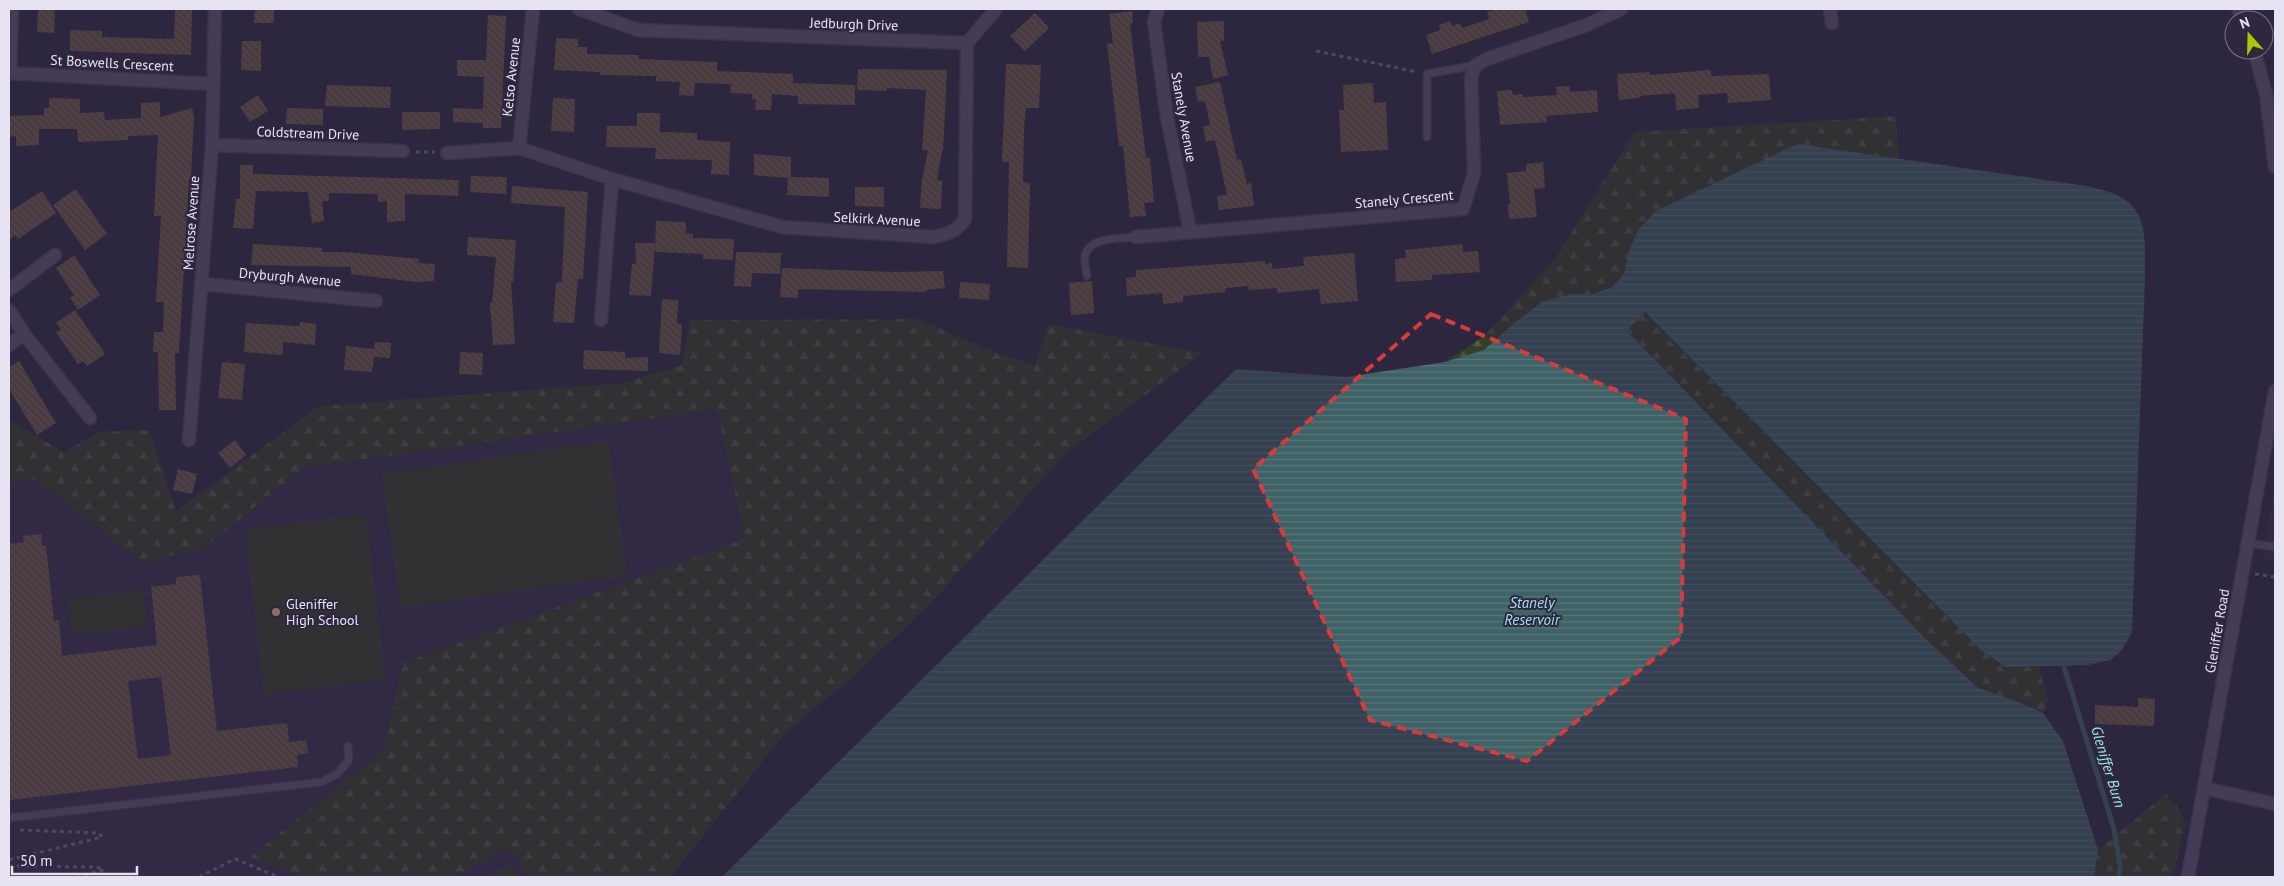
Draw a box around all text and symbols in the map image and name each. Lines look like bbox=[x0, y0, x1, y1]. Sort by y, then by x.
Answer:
north arrow bbox=[2224, 10, 2274, 60]
street label: Jedburgh Drive bbox=[808, 13, 899, 35]
text: N bbox=[2237, 13, 2252, 33]
street label: Kelso Avenue bbox=[498, 37, 524, 117]
street label: St Boswells Crescent bbox=[50, 51, 174, 75]
street label: Stanely Avenue bbox=[1167, 71, 1201, 163]
street label: Coldstream Drive bbox=[256, 122, 360, 144]
street label: Melrose Avenue bbox=[179, 175, 203, 271]
street label: Stanely Crescent bbox=[1354, 186, 1454, 212]
street label: Selkirk Avenue bbox=[833, 208, 921, 230]
street label: Dryburgh Avenue bbox=[238, 264, 342, 290]
street label: Gleniffer Road bbox=[2201, 587, 2233, 675]
water label: Stanely Reservoir bbox=[1504, 593, 1561, 629]
place label: Gleniffer High School bbox=[286, 595, 359, 629]
marker: Gleniffer High School bbox=[270, 606, 282, 618]
water label: Gleniffer Burn bbox=[2087, 724, 2130, 810]
scale bar bbox=[12, 844, 138, 876]
text: 50 m bbox=[20, 851, 53, 870]

